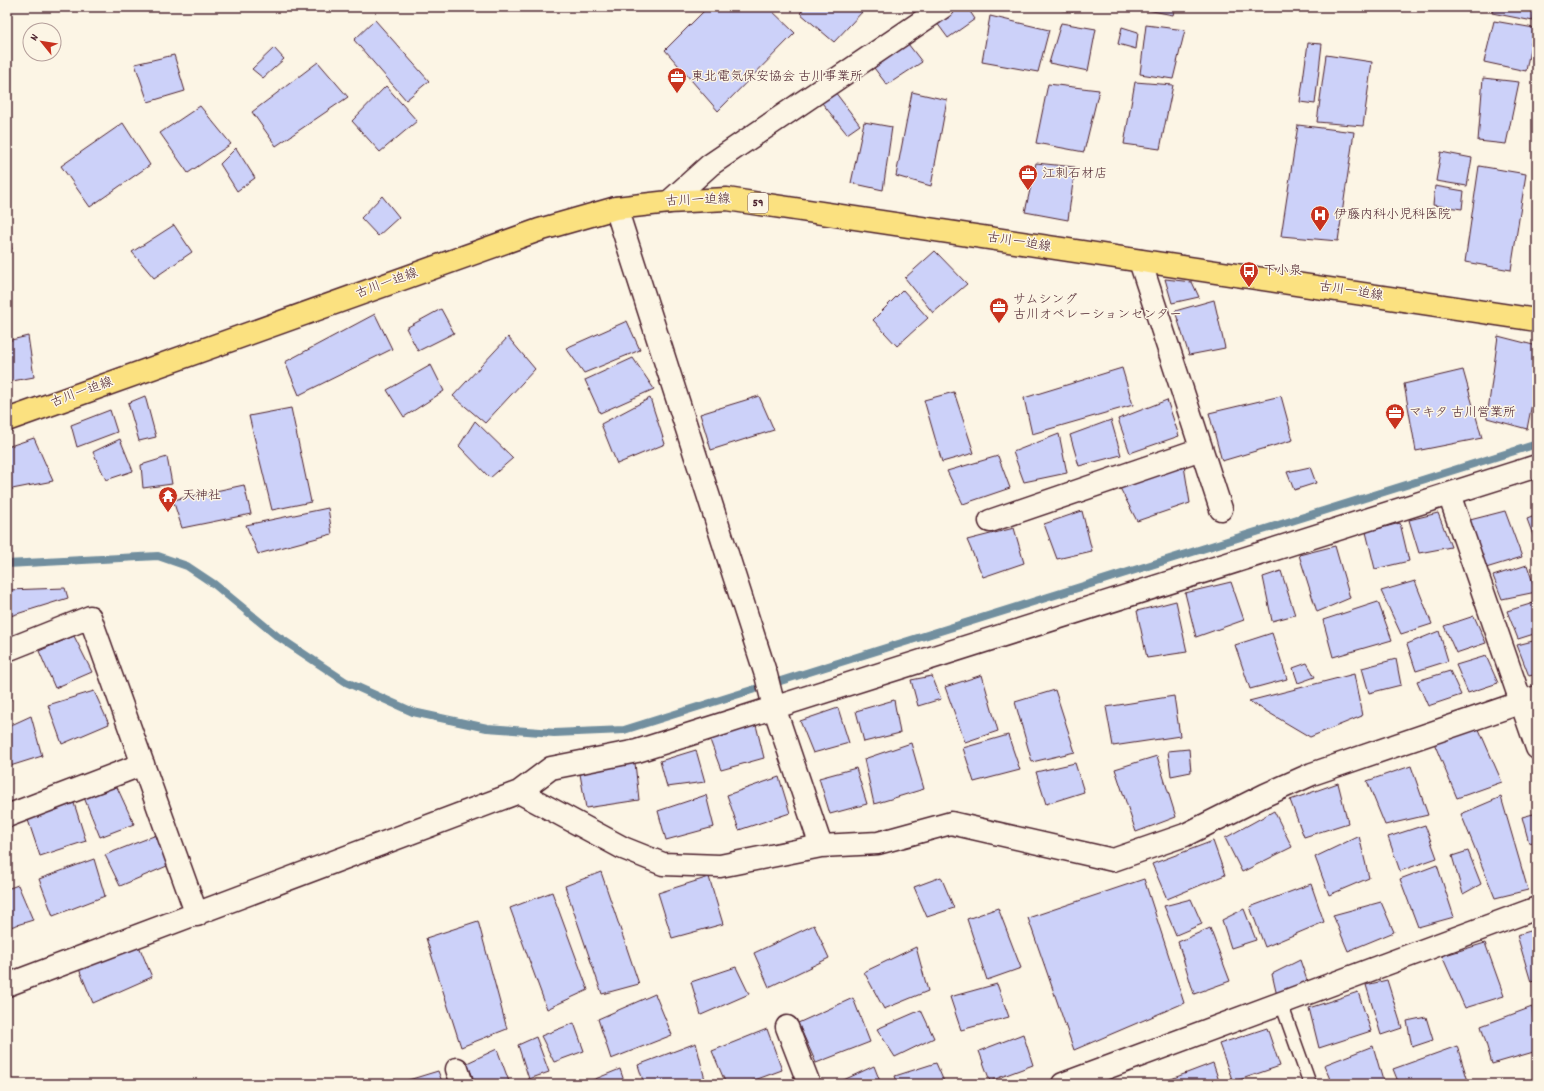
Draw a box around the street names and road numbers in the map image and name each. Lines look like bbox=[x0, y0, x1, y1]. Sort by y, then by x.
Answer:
street label: 古川一迫線 bbox=[665, 190, 732, 212]
road number: 59 bbox=[748, 193, 768, 213]
street label: 古川一迫線 bbox=[985, 229, 1054, 258]
street label: 古川一迫線 bbox=[353, 264, 422, 304]
street label: 古川一迫線 bbox=[1317, 278, 1386, 307]
street label: 古川一迫線 bbox=[48, 373, 117, 413]

